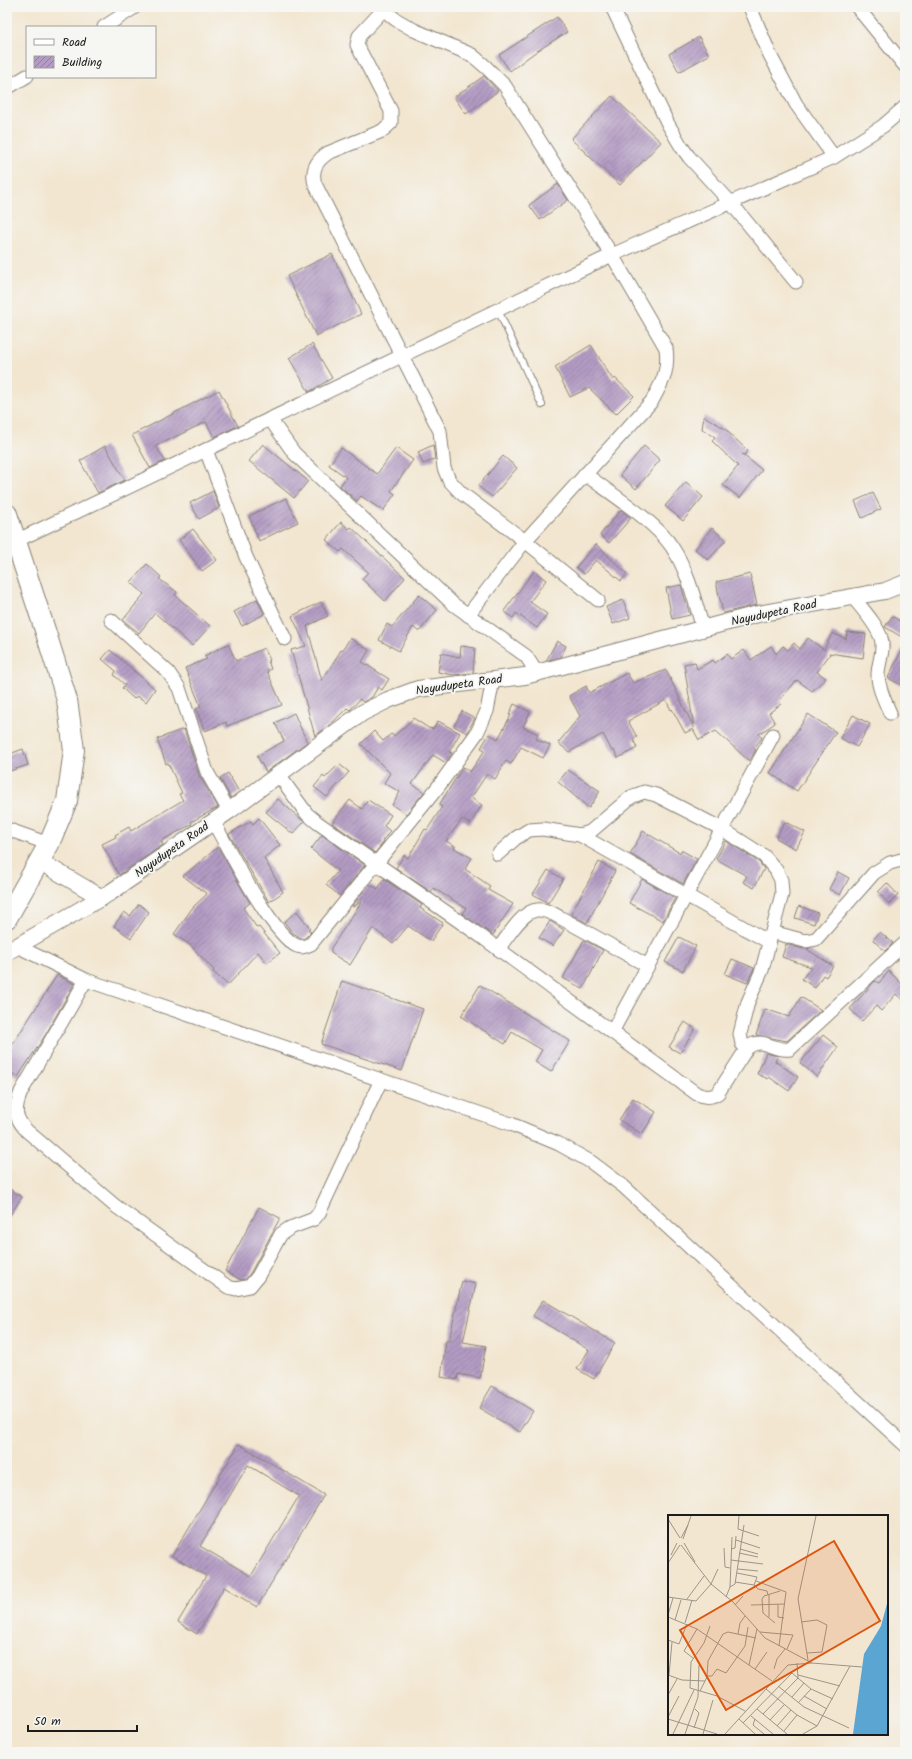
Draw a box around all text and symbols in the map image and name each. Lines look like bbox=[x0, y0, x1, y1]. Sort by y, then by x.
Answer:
legend bbox=[26, 26, 156, 78]
text: Road bbox=[62, 33, 87, 52]
text: Building bbox=[62, 53, 102, 72]
street label: Nayudupeta Road bbox=[729, 594, 820, 631]
street label: Nayudupeta Road bbox=[415, 669, 504, 700]
street label: Nayudupeta Road bbox=[131, 817, 214, 883]
inset map bbox=[668, 1515, 888, 1735]
scale bar bbox=[28, 1707, 137, 1733]
text: 50 m bbox=[34, 1712, 61, 1731]

